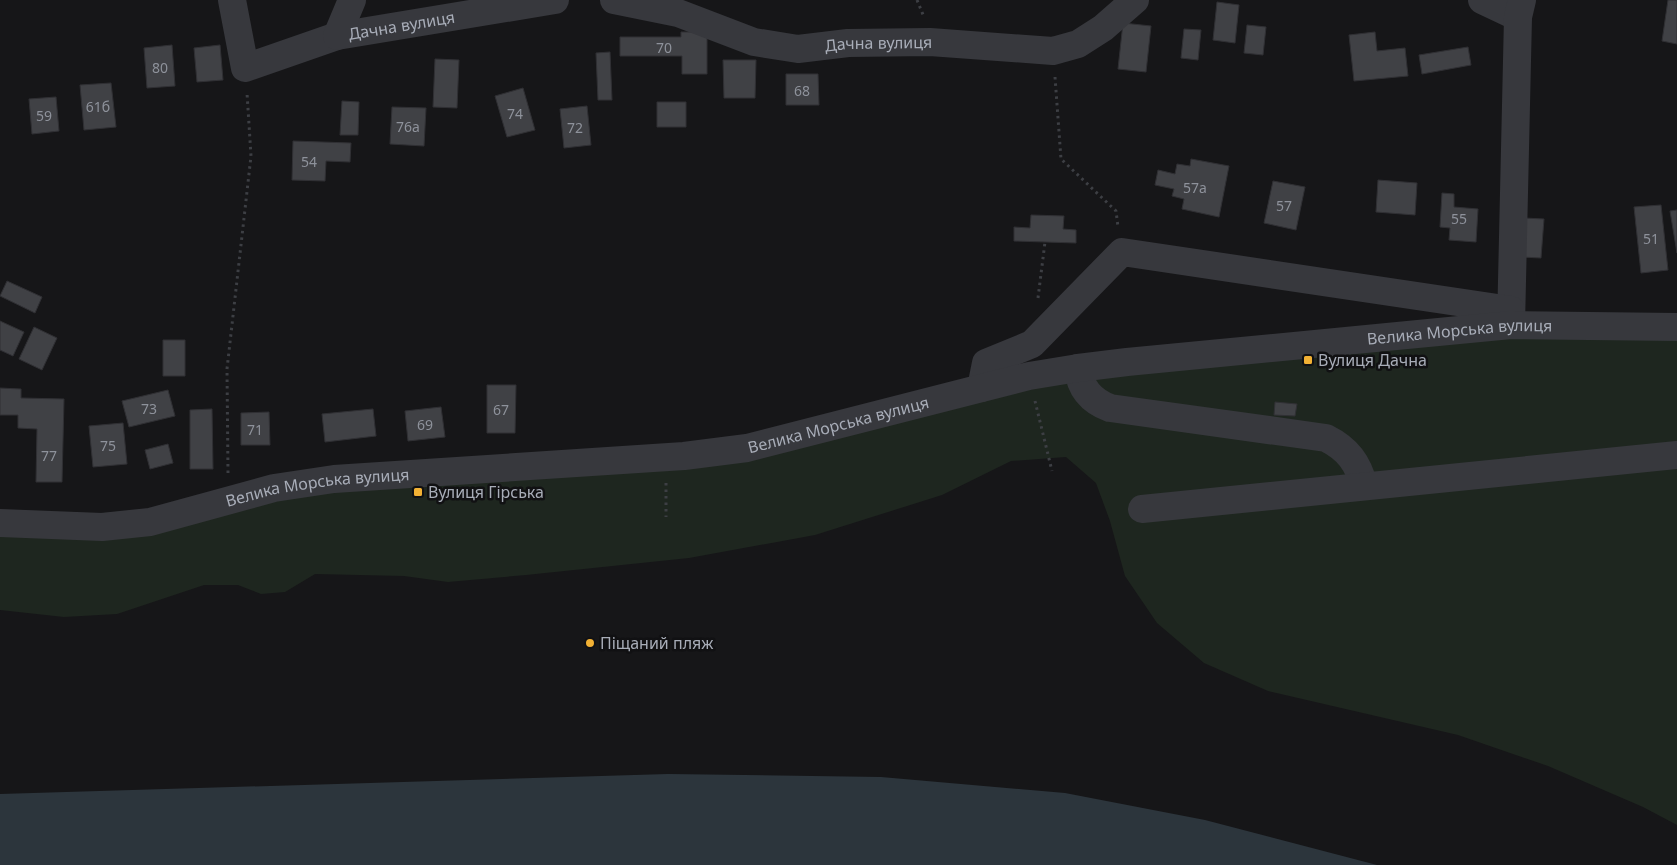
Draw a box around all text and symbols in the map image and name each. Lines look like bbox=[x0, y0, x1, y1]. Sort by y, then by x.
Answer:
street label: Дачна вулиця bbox=[347, 6, 456, 45]
street label: Дачна вулиця bbox=[824, 31, 932, 57]
house number: 70 bbox=[656, 38, 672, 57]
house number: 80 bbox=[152, 58, 168, 77]
house number: 68 bbox=[794, 81, 810, 100]
house number: 61б bbox=[86, 97, 110, 116]
house number: 74 bbox=[507, 104, 523, 123]
house number: 59 bbox=[36, 106, 52, 125]
house number: 76а bbox=[396, 117, 420, 136]
house number: 72 bbox=[567, 118, 583, 137]
house number: 54 bbox=[301, 152, 317, 171]
house number: 57а bbox=[1183, 178, 1207, 197]
house number: 57 bbox=[1276, 196, 1292, 215]
house number: 55 bbox=[1451, 209, 1467, 228]
house number: 51 bbox=[1643, 229, 1659, 248]
street label: Велика Морська вулиця bbox=[1366, 314, 1552, 350]
place label: Вулиця Дачна bbox=[1318, 349, 1427, 371]
marker: Вулиця Дачна bbox=[1302, 354, 1314, 366]
street label: Велика Морська вулиця bbox=[745, 391, 931, 458]
house number: 73 bbox=[141, 399, 157, 418]
house number: 67 bbox=[493, 400, 509, 419]
house number: 69 bbox=[417, 415, 433, 434]
house number: 71 bbox=[247, 420, 263, 439]
house number: 75 bbox=[100, 436, 116, 455]
house number: 77 bbox=[41, 446, 57, 465]
street label: Велика Морська вулиця bbox=[223, 463, 410, 512]
place label: Вулиця Гірська bbox=[428, 481, 544, 503]
marker: Вулиця Гірська bbox=[412, 486, 424, 498]
place label: Піщаний пляж bbox=[600, 632, 714, 654]
marker: Піщаний пляж bbox=[584, 637, 596, 649]

